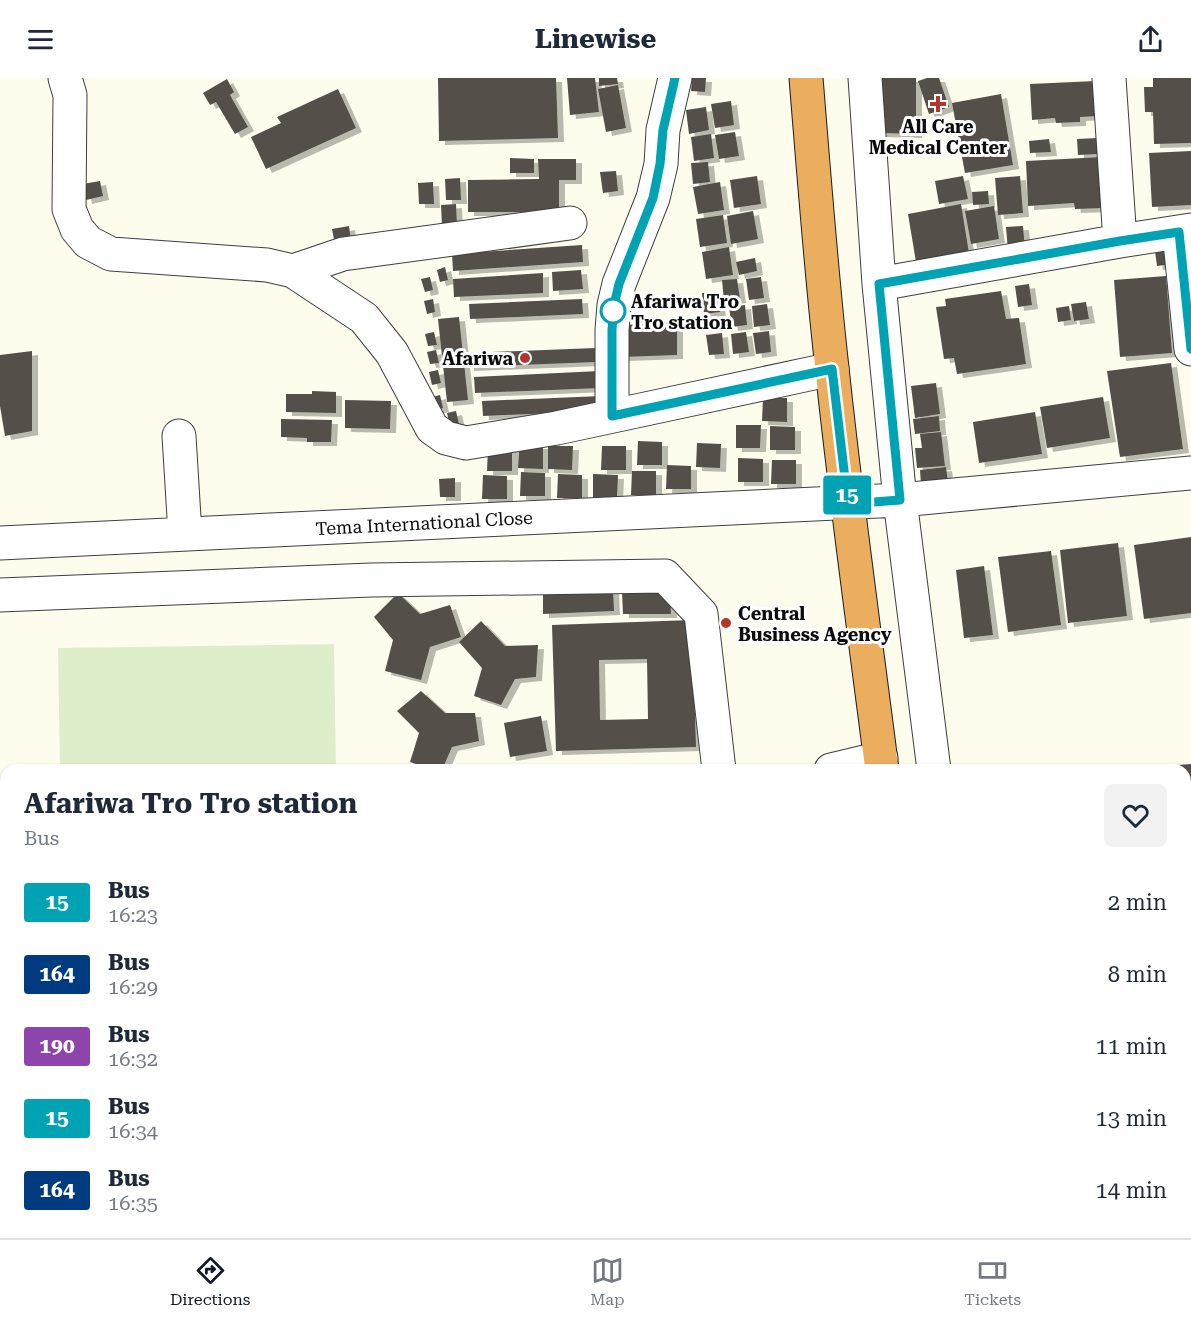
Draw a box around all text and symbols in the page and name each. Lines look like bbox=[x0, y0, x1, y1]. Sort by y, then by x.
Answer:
icon: menu bbox=[24, 23, 57, 56]
text: Linewise bbox=[535, 23, 656, 55]
icon: share bbox=[1134, 23, 1167, 56]
marker: All Care Medical Center bbox=[929, 95, 947, 113]
place label: All Care Medical Center bbox=[869, 116, 1007, 158]
place label: Afariwa Tro Tro station bbox=[631, 291, 740, 333]
marker: Afariwa Tro Tro station bbox=[600, 298, 626, 324]
place label: Afariwa bbox=[442, 348, 513, 369]
marker: Afariwa bbox=[518, 351, 532, 365]
line badge: 15 bbox=[820, 476, 874, 514]
text: 15 bbox=[835, 483, 859, 507]
street label: Tema International Close bbox=[315, 507, 533, 539]
place label: Central Business Agency bbox=[738, 603, 892, 645]
marker: Central Business Agency bbox=[719, 616, 733, 630]
button: heart bbox=[1104, 784, 1167, 847]
text: Afariwa Tro Tro station bbox=[24, 787, 357, 820]
text: Bus bbox=[24, 826, 59, 850]
text: Bus bbox=[108, 878, 150, 903]
text: 15 bbox=[45, 890, 69, 914]
text: 2 min bbox=[1108, 890, 1167, 915]
text: 16:23 bbox=[108, 903, 158, 927]
text: Bus bbox=[108, 950, 150, 975]
text: 164 bbox=[39, 962, 75, 986]
text: 8 min bbox=[1108, 962, 1167, 987]
text: 16:29 bbox=[108, 975, 158, 999]
text: Bus bbox=[108, 1022, 150, 1047]
text: 190 bbox=[39, 1034, 75, 1058]
text: 11 min bbox=[1096, 1034, 1167, 1059]
text: 16:32 bbox=[108, 1047, 158, 1071]
text: Bus bbox=[108, 1094, 150, 1119]
text: 15 bbox=[45, 1106, 69, 1130]
text: 13 min bbox=[1096, 1106, 1167, 1131]
text: 16:34 bbox=[108, 1119, 158, 1143]
text: Bus bbox=[108, 1166, 150, 1191]
text: 164 bbox=[39, 1178, 75, 1202]
text: 14 min bbox=[1096, 1178, 1167, 1203]
text: 16:35 bbox=[108, 1191, 158, 1215]
tab: Directions bbox=[170, 1254, 250, 1309]
tab: Map bbox=[590, 1254, 624, 1309]
tab: Tickets bbox=[964, 1254, 1021, 1309]

